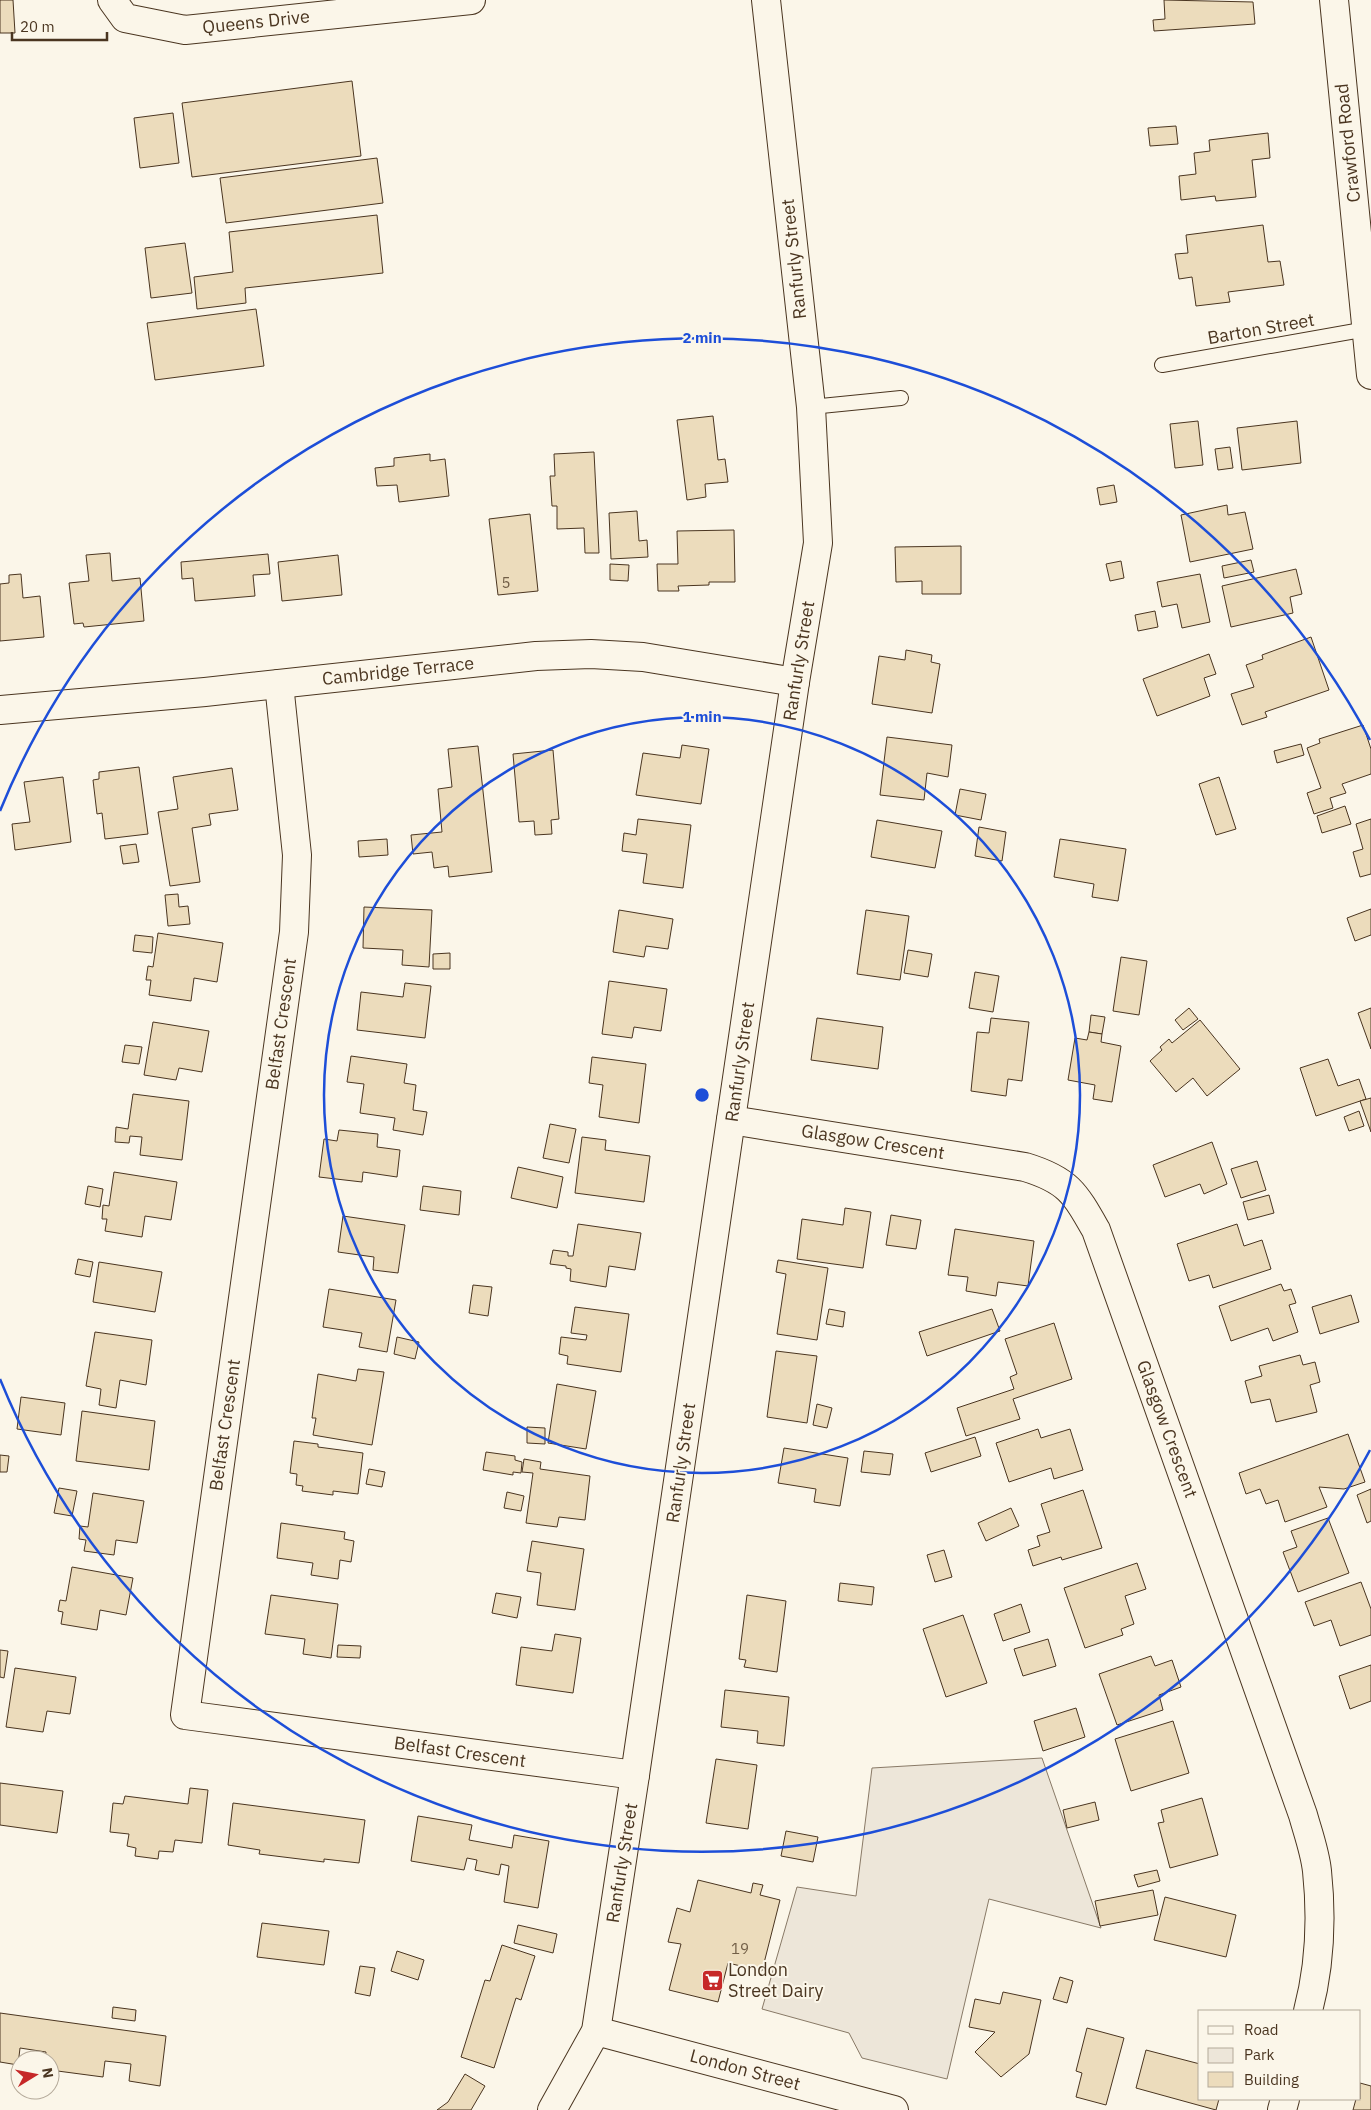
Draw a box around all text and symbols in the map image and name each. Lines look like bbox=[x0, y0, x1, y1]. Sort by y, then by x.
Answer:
street label: Queens Drive bbox=[201, 4, 311, 39]
scale bar bbox=[12, 10, 108, 42]
text: 20 m bbox=[20, 17, 55, 36]
street label: Crawford Road bbox=[1330, 82, 1365, 204]
street label: Ranfurly Street bbox=[776, 198, 811, 321]
street label: Barton Street bbox=[1206, 308, 1316, 349]
text: 2 min bbox=[682, 328, 722, 347]
house number: 5 bbox=[501, 573, 511, 592]
street label: Ranfurly Street bbox=[778, 599, 819, 723]
street label: Cambridge Terrace bbox=[321, 651, 475, 690]
text: 1 min bbox=[682, 707, 722, 726]
street label: Belfast Crescent bbox=[260, 957, 301, 1091]
street label: Ranfurly Street bbox=[720, 1000, 759, 1124]
centre of rings bbox=[693, 1086, 711, 1104]
street label: Glasgow Crescent bbox=[800, 1119, 946, 1164]
street label: Glasgow Crescent bbox=[1132, 1357, 1203, 1501]
street label: Belfast Crescent bbox=[204, 1358, 245, 1492]
street label: Ranfurly Street bbox=[661, 1401, 700, 1525]
street label: Belfast Crescent bbox=[393, 1731, 527, 1772]
street label: Ranfurly Street bbox=[601, 1801, 642, 1925]
house number: 19 bbox=[731, 1939, 749, 1958]
place label: London Street Dairy bbox=[728, 1958, 824, 2002]
supermarket icon: London Street Dairy bbox=[700, 1968, 724, 1992]
legend bbox=[1198, 2010, 1361, 2100]
text: Road bbox=[1244, 2020, 1279, 2039]
street label: London Street bbox=[687, 2044, 803, 2095]
text: Park bbox=[1244, 2045, 1274, 2064]
north arrow bbox=[10, 2050, 60, 2100]
text: N bbox=[38, 2066, 58, 2079]
text: Building bbox=[1244, 2070, 1299, 2089]

